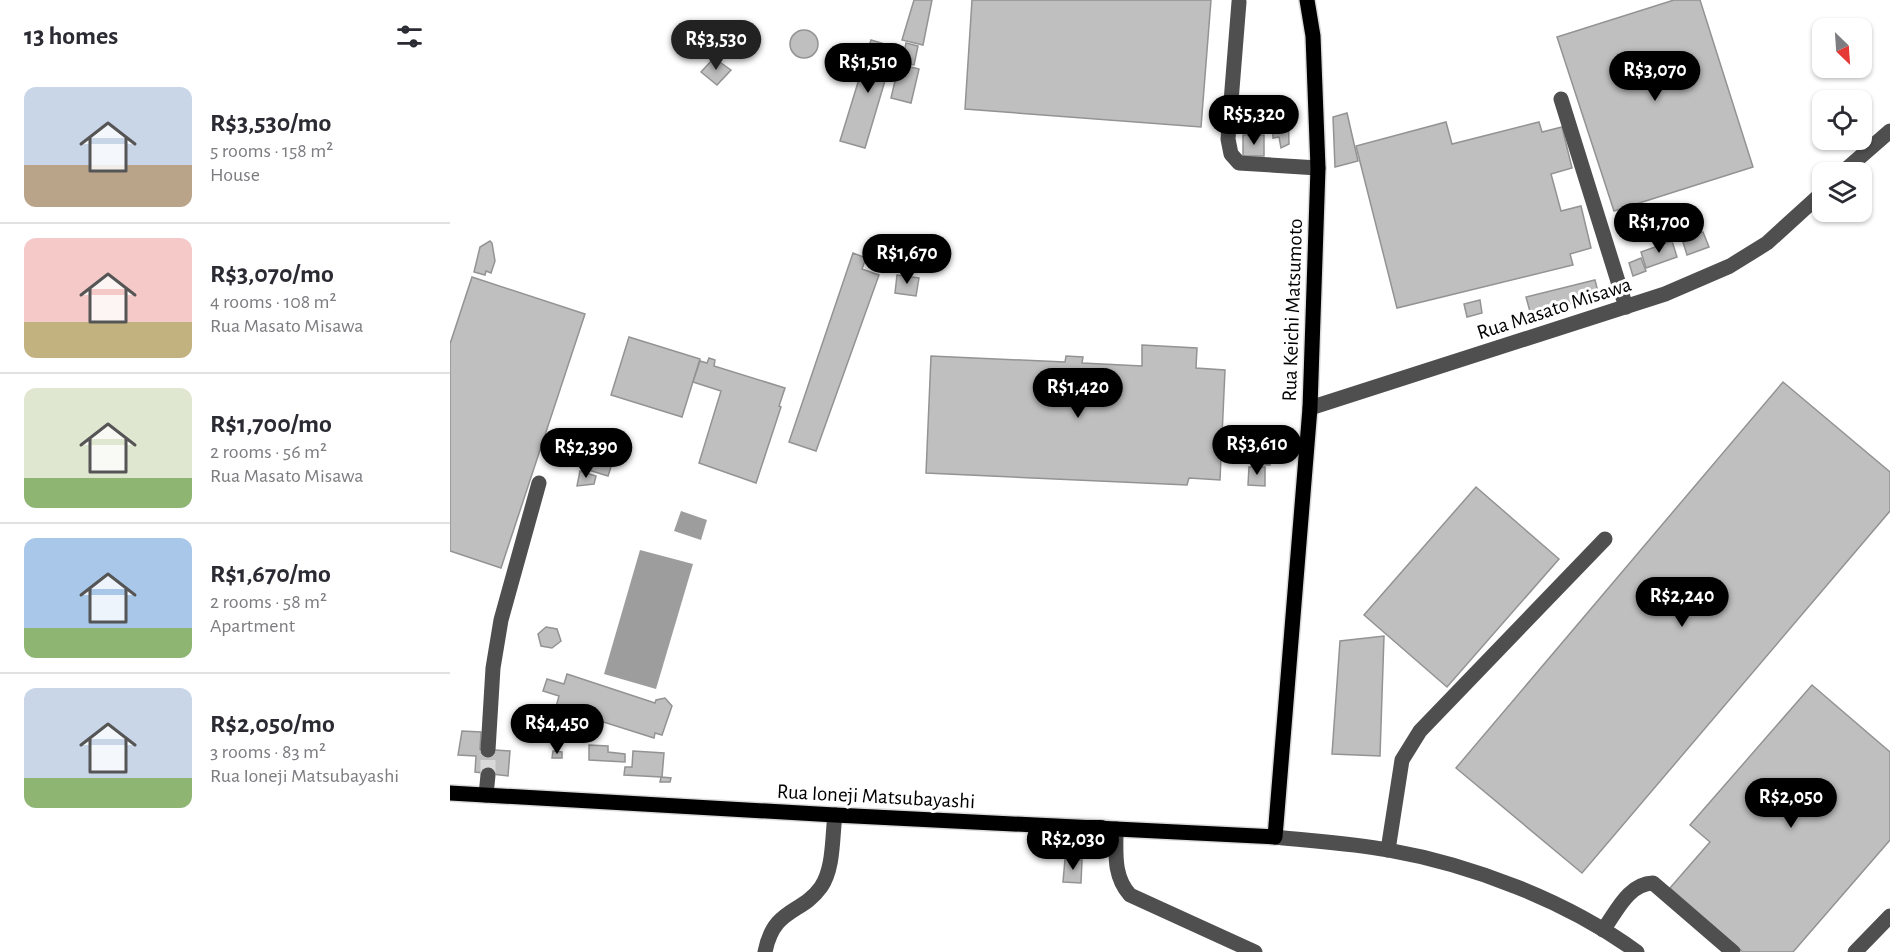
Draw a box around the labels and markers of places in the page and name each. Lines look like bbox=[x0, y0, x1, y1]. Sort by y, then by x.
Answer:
pin: R$3,530 bbox=[661, 20, 771, 71]
pin: R$1,510 bbox=[813, 43, 923, 94]
pin: R$3,070 bbox=[1600, 51, 1710, 102]
pin: R$5,320 bbox=[1199, 95, 1309, 146]
pin: R$1,700 bbox=[1604, 203, 1714, 254]
pin: R$1,670 bbox=[852, 234, 962, 285]
pin: R$1,420 bbox=[1023, 368, 1133, 419]
pin: R$3,610 bbox=[1202, 425, 1312, 476]
pin: R$2,390 bbox=[531, 428, 641, 479]
pin: R$2,240 bbox=[1627, 577, 1737, 628]
pin: R$4,450 bbox=[502, 704, 612, 755]
pin: R$2,050 bbox=[1736, 778, 1846, 829]
pin: R$2,030 bbox=[1018, 820, 1128, 871]

